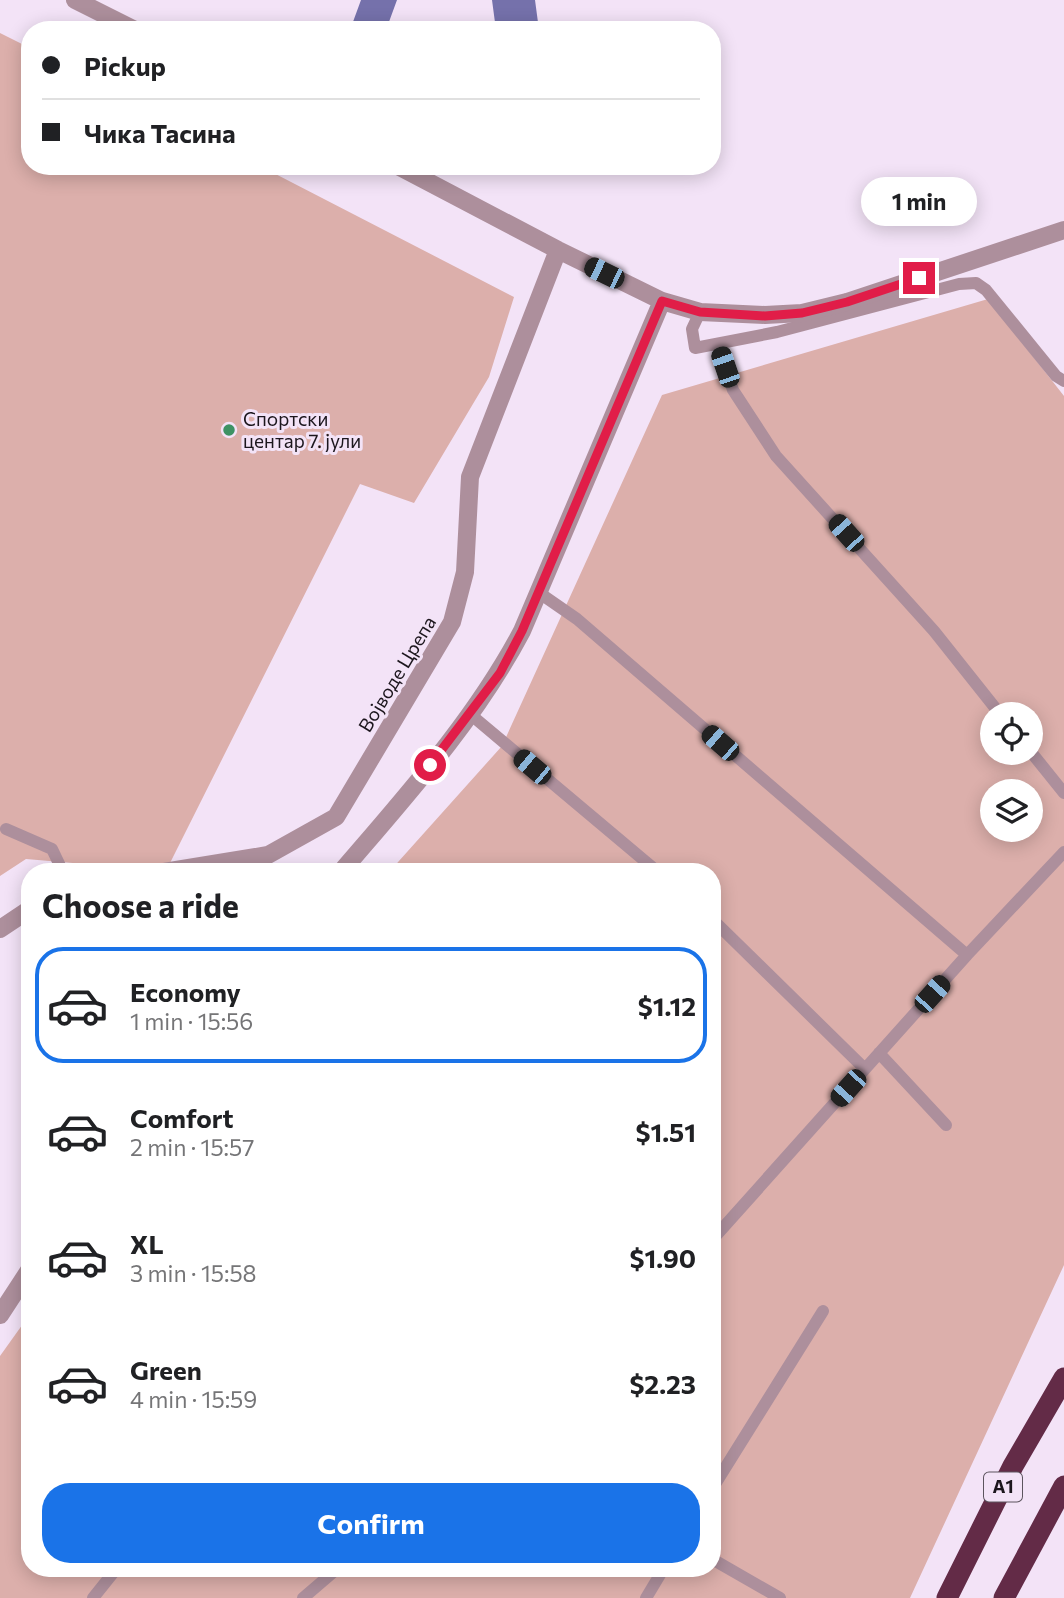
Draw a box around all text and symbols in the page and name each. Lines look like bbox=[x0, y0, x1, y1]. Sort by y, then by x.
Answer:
text: Pickup bbox=[84, 50, 166, 81]
text: Чика Тасина bbox=[84, 117, 236, 148]
callout: 1 min bbox=[861, 176, 977, 226]
text: 1 min bbox=[892, 187, 946, 215]
car bbox=[581, 254, 628, 292]
route end bbox=[903, 262, 935, 294]
car bbox=[709, 344, 742, 390]
place label: Спортски центар 7. јули bbox=[243, 407, 361, 452]
marker: Спортски центар 7. јули bbox=[221, 422, 237, 438]
car bbox=[825, 510, 868, 556]
street label: Војводе Црепа bbox=[353, 612, 440, 736]
map controls bbox=[980, 702, 1043, 842]
button: locate bbox=[980, 702, 1043, 765]
car bbox=[698, 721, 743, 765]
car bbox=[510, 745, 555, 789]
route start bbox=[414, 749, 446, 781]
button: layers bbox=[980, 779, 1043, 842]
text: Choose a ride bbox=[42, 885, 239, 925]
car bbox=[911, 971, 954, 1017]
icon: car bbox=[46, 974, 109, 1037]
text: Economy bbox=[130, 976, 241, 1007]
text: $1.12 bbox=[638, 990, 696, 1021]
text: 1 min · 15:56 bbox=[130, 1007, 253, 1035]
car bbox=[827, 1065, 870, 1111]
icon: car bbox=[46, 1100, 109, 1163]
text: Comfort bbox=[130, 1102, 233, 1133]
text: $1.51 bbox=[635, 1116, 696, 1147]
text: 2 min · 15:57 bbox=[130, 1133, 254, 1161]
icon: car bbox=[46, 1226, 109, 1289]
text: XL bbox=[130, 1228, 164, 1259]
text: $1.90 bbox=[629, 1242, 696, 1273]
text: 3 min · 15:58 bbox=[130, 1259, 257, 1287]
icon: car bbox=[46, 1352, 109, 1415]
text: Green bbox=[130, 1354, 202, 1385]
text: $2.23 bbox=[629, 1368, 696, 1399]
text: 4 min · 15:59 bbox=[130, 1385, 257, 1413]
road number: A1 bbox=[984, 1472, 1022, 1502]
button: Confirm bbox=[42, 1483, 700, 1563]

